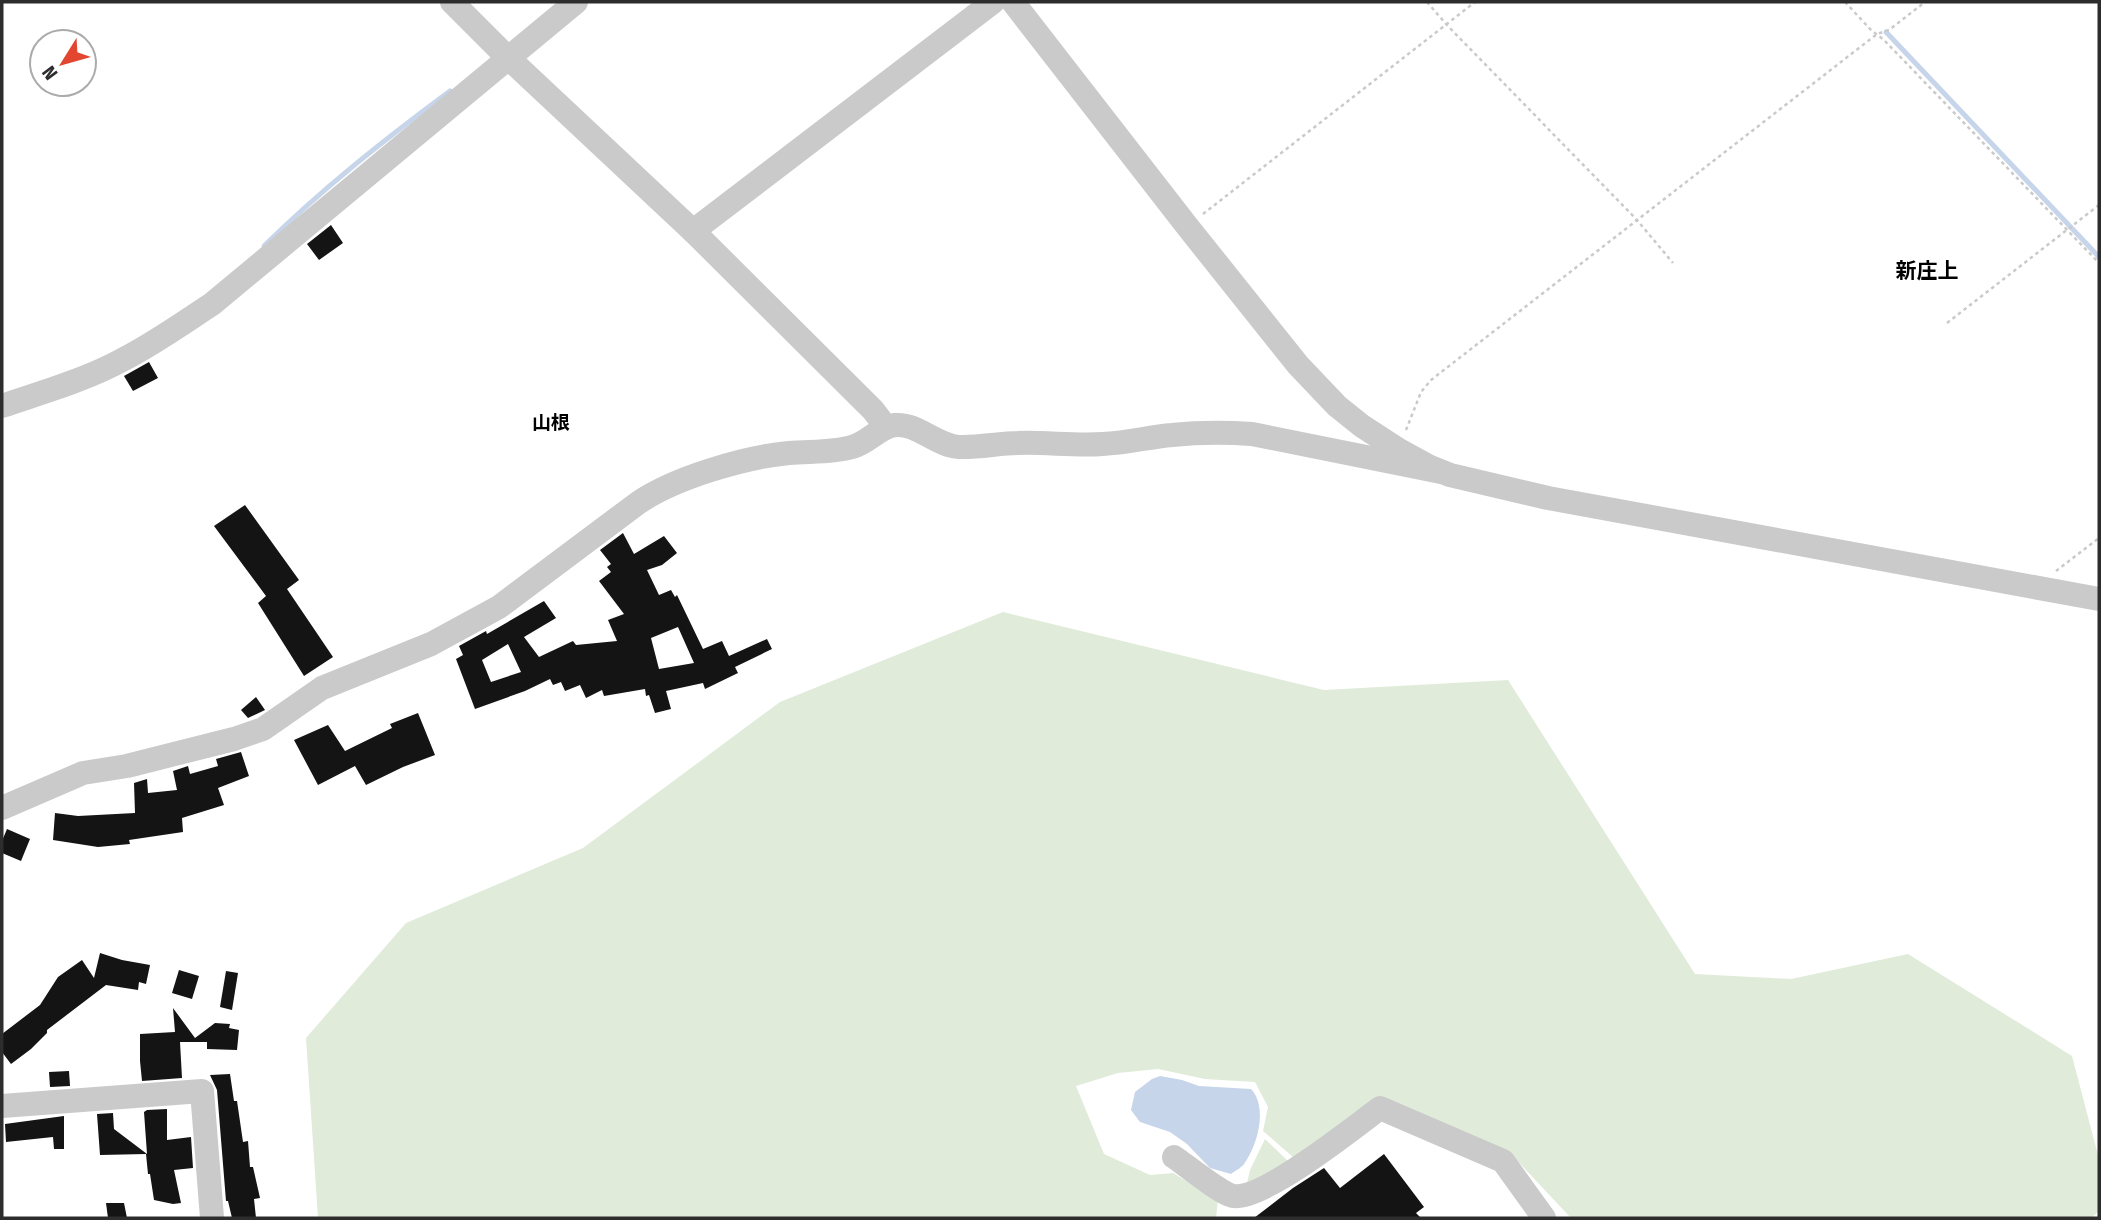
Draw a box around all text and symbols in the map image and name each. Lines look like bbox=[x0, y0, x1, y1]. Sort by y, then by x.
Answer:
north arrow bbox=[28, 28, 98, 98]
text: N bbox=[37, 61, 62, 84]
district label: 新庄上 bbox=[1896, 258, 1959, 284]
district label: 山根 bbox=[532, 411, 570, 434]

